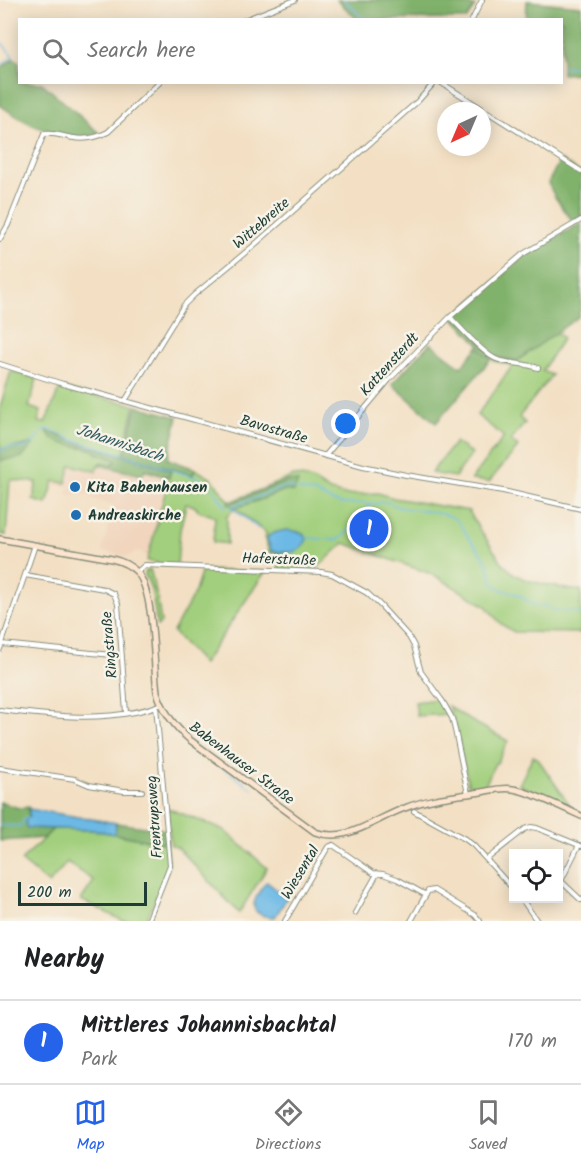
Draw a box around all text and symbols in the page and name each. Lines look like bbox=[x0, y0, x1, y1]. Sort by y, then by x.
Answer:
search box bbox=[18, 18, 563, 84]
text: Search here bbox=[87, 34, 195, 69]
icon: search bbox=[39, 35, 72, 68]
north arrow bbox=[437, 102, 491, 156]
street label: Wittebreite bbox=[228, 192, 296, 256]
street label: Kattensterdt bbox=[354, 327, 425, 402]
street label: Bavostraße bbox=[237, 409, 311, 451]
your location bbox=[331, 409, 360, 438]
water label: Johannisbach bbox=[73, 418, 168, 470]
place label: Kita Babenhausen bbox=[87, 476, 207, 500]
marker: Kita Babenhausen bbox=[68, 480, 82, 494]
place label: Andreaskirche bbox=[88, 504, 182, 528]
pin: 1 bbox=[350, 506, 388, 552]
marker: Andreaskirche bbox=[69, 508, 83, 522]
street label: Haferstraße bbox=[241, 547, 317, 573]
street label: Ringstraße bbox=[95, 610, 125, 679]
street label: Babenhauser Straße bbox=[183, 716, 299, 812]
street label: Frentrupsweg bbox=[140, 775, 170, 859]
street label: Wiesental bbox=[275, 840, 327, 904]
map controls bbox=[509, 849, 563, 903]
button: locate bbox=[509, 849, 563, 903]
scale bar bbox=[18, 879, 147, 906]
text: 200 m bbox=[27, 880, 71, 905]
text: Nearby bbox=[24, 939, 104, 981]
text: Mittleres Johannisbachtal bbox=[81, 1009, 336, 1044]
text: 1 bbox=[40, 1026, 47, 1058]
text: 170 m bbox=[508, 1026, 557, 1058]
text: Park bbox=[81, 1044, 117, 1076]
tab: Map bbox=[74, 1096, 107, 1157]
tab: Directions bbox=[255, 1096, 321, 1157]
tab: Saved bbox=[469, 1096, 507, 1157]

